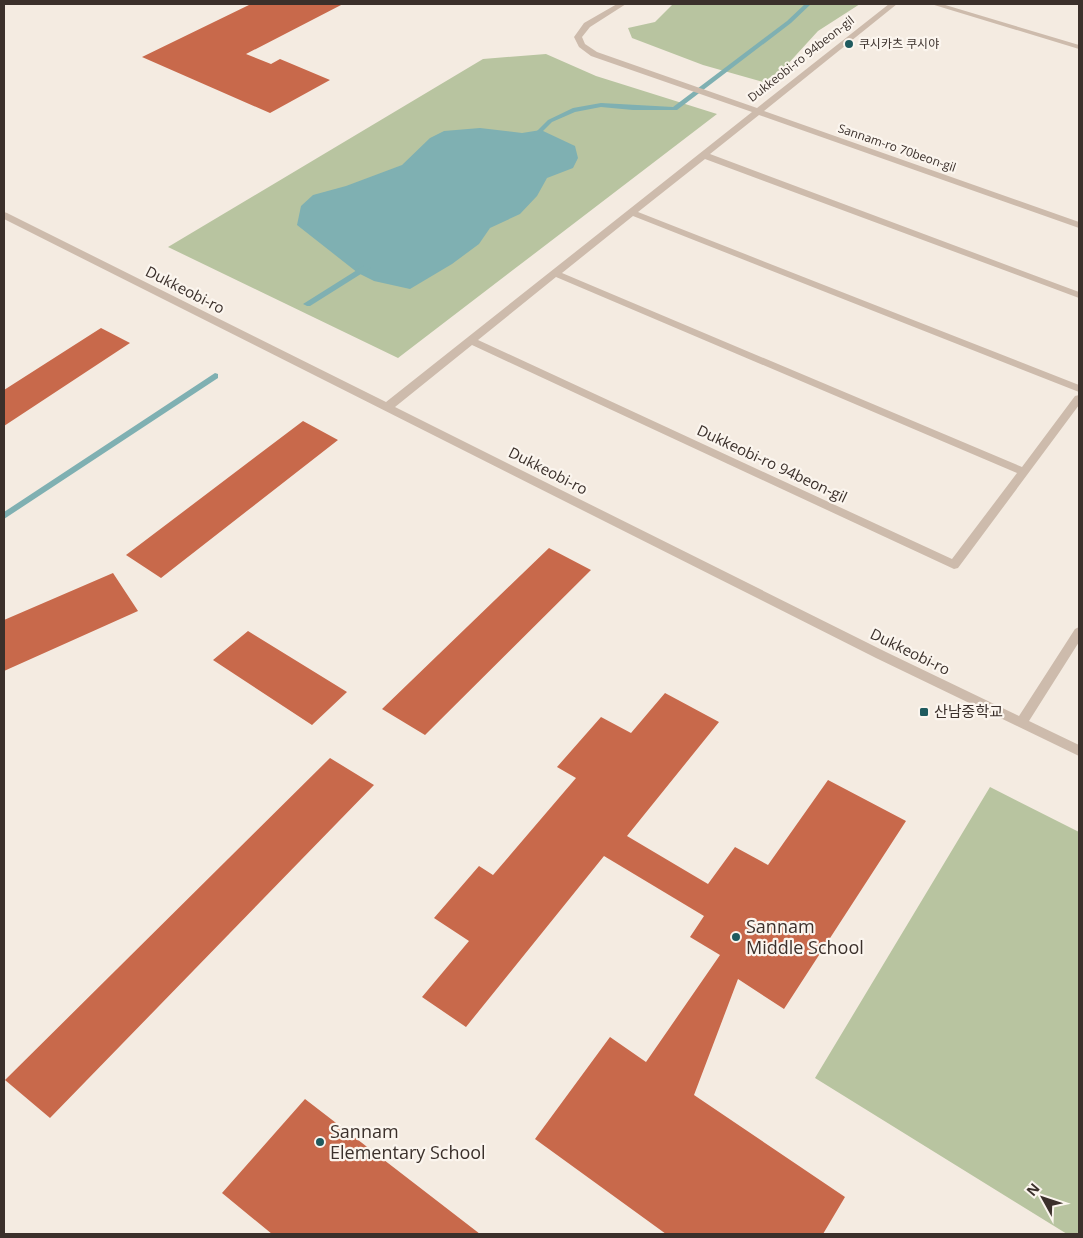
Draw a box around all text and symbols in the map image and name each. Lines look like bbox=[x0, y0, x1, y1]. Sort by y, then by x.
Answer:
street label: Dukkeobi-ro 94beon-gil bbox=[744, 12, 858, 106]
place label: 쿠시카츠 쿠시야 bbox=[859, 35, 939, 52]
marker: 쿠시카츠 쿠시야 bbox=[843, 38, 855, 50]
street label: Sannam-ro 70beon-gil bbox=[836, 119, 958, 176]
street label: Dukkeobi-ro bbox=[142, 261, 228, 318]
street label: Dukkeobi-ro 94beon-gil bbox=[694, 419, 851, 507]
street label: Dukkeobi-ro bbox=[505, 442, 591, 499]
street label: Dukkeobi-ro bbox=[867, 623, 954, 679]
place label: 산남중학교 bbox=[934, 701, 1003, 721]
marker: 산남중학교 bbox=[918, 706, 930, 718]
place label: Sannam Middle School bbox=[746, 914, 864, 959]
marker: Sannam Middle School bbox=[730, 931, 742, 943]
place label: Sannam Elementary School bbox=[330, 1119, 486, 1164]
marker: Sannam Elementary School bbox=[314, 1136, 326, 1148]
north arrow bbox=[1018, 1173, 1068, 1223]
text: N bbox=[1022, 1179, 1044, 1200]

